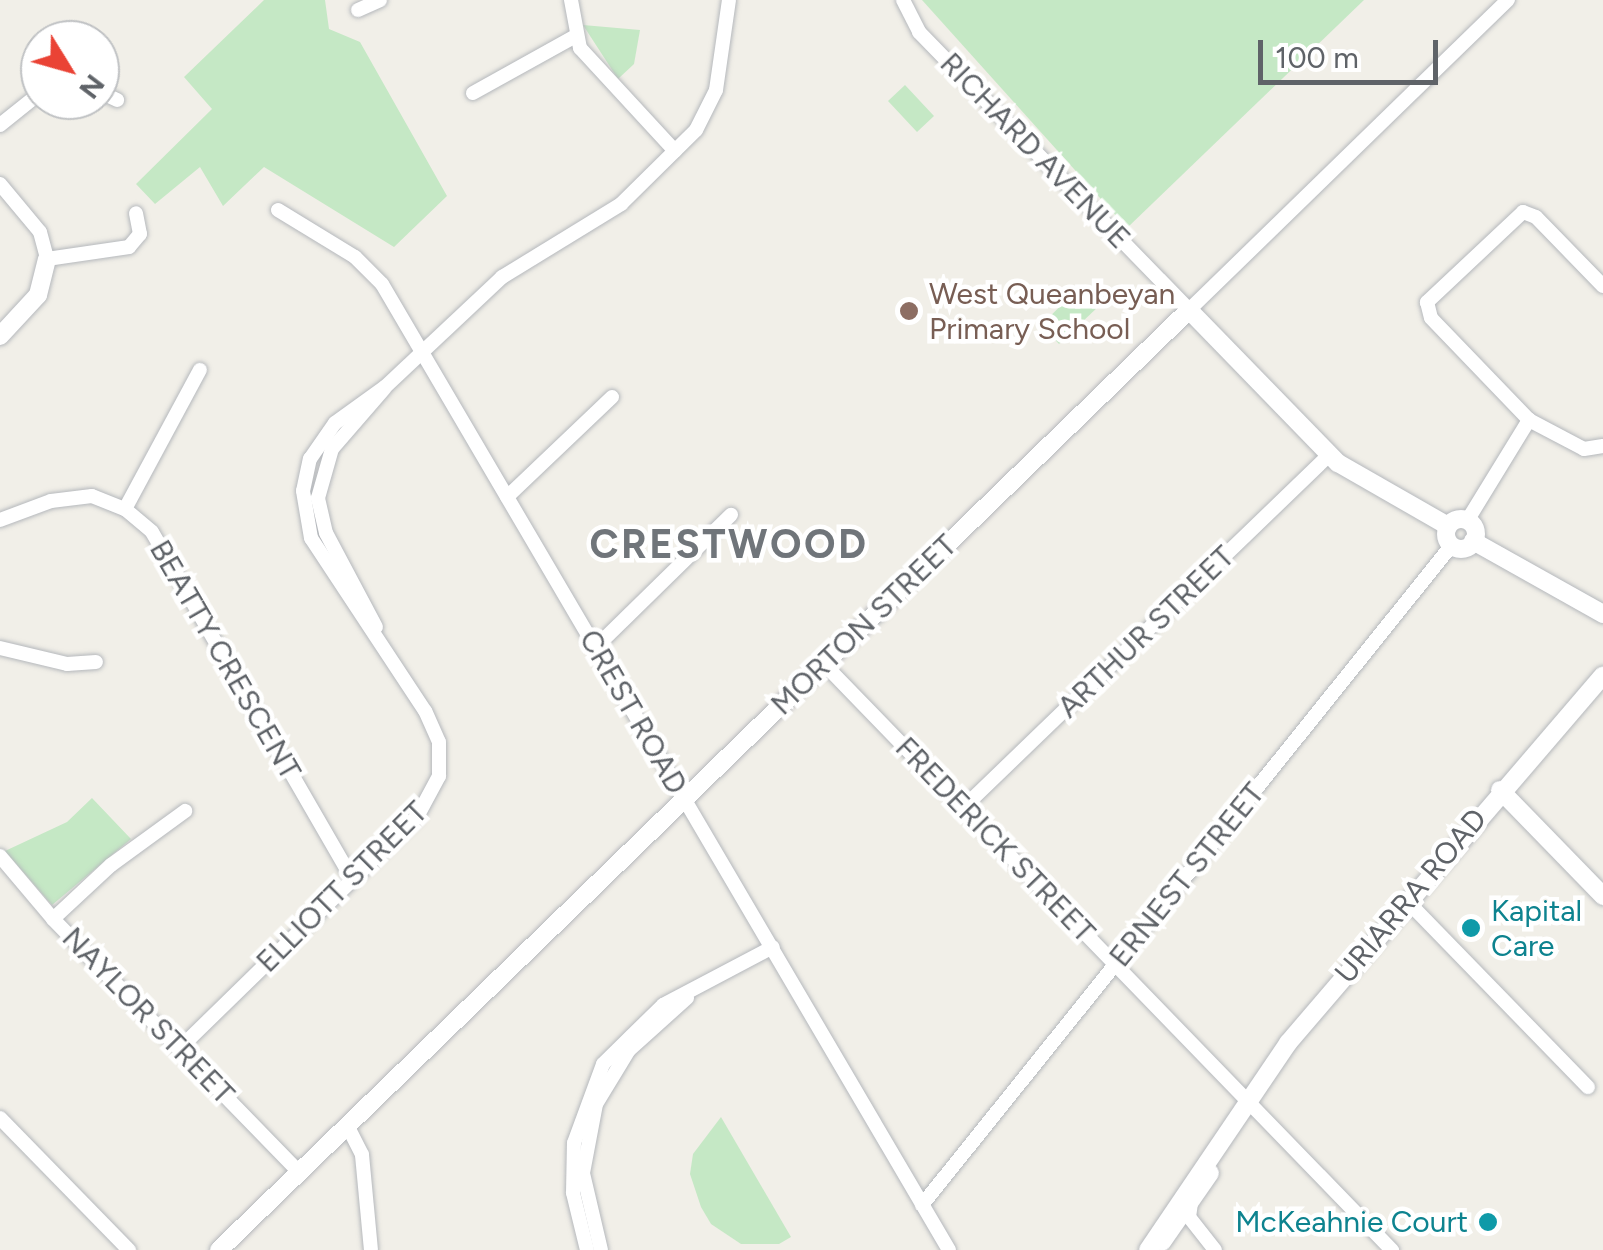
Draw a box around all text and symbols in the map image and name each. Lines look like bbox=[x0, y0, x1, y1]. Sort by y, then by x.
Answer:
north arrow bbox=[20, 20, 120, 120]
scale bar bbox=[1263, 20, 1443, 82]
text: 100 m bbox=[1275, 39, 1359, 76]
street label: RICHARD AVENUE bbox=[932, 46, 1138, 256]
text: N bbox=[72, 68, 112, 106]
place label: West Queanbeyan Primary School bbox=[929, 276, 1175, 346]
marker: West Queanbeyan Primary School bbox=[898, 300, 920, 322]
district label: CRESTWOOD bbox=[590, 520, 868, 568]
street label: MORTON STREET bbox=[764, 527, 964, 723]
street label: BEATTY CRESCENT bbox=[142, 534, 308, 786]
street label: ARTHUR STREET bbox=[1050, 539, 1242, 725]
street label: CREST ROAD bbox=[572, 624, 694, 800]
street label: FREDERICK STREET bbox=[888, 730, 1102, 950]
street label: ERNEST STREET bbox=[1102, 776, 1272, 974]
street label: ELLIOTT STREET bbox=[249, 794, 435, 980]
street label: URIARRA ROAD bbox=[1328, 801, 1494, 991]
place label: Kapital Care bbox=[1491, 893, 1582, 964]
marker: Kapital Care bbox=[1460, 917, 1482, 939]
street label: NAYLOR STREET bbox=[55, 920, 241, 1112]
place label: McKeahnie Court bbox=[1235, 1204, 1468, 1240]
marker: McKeahnie Court bbox=[1477, 1211, 1499, 1233]

